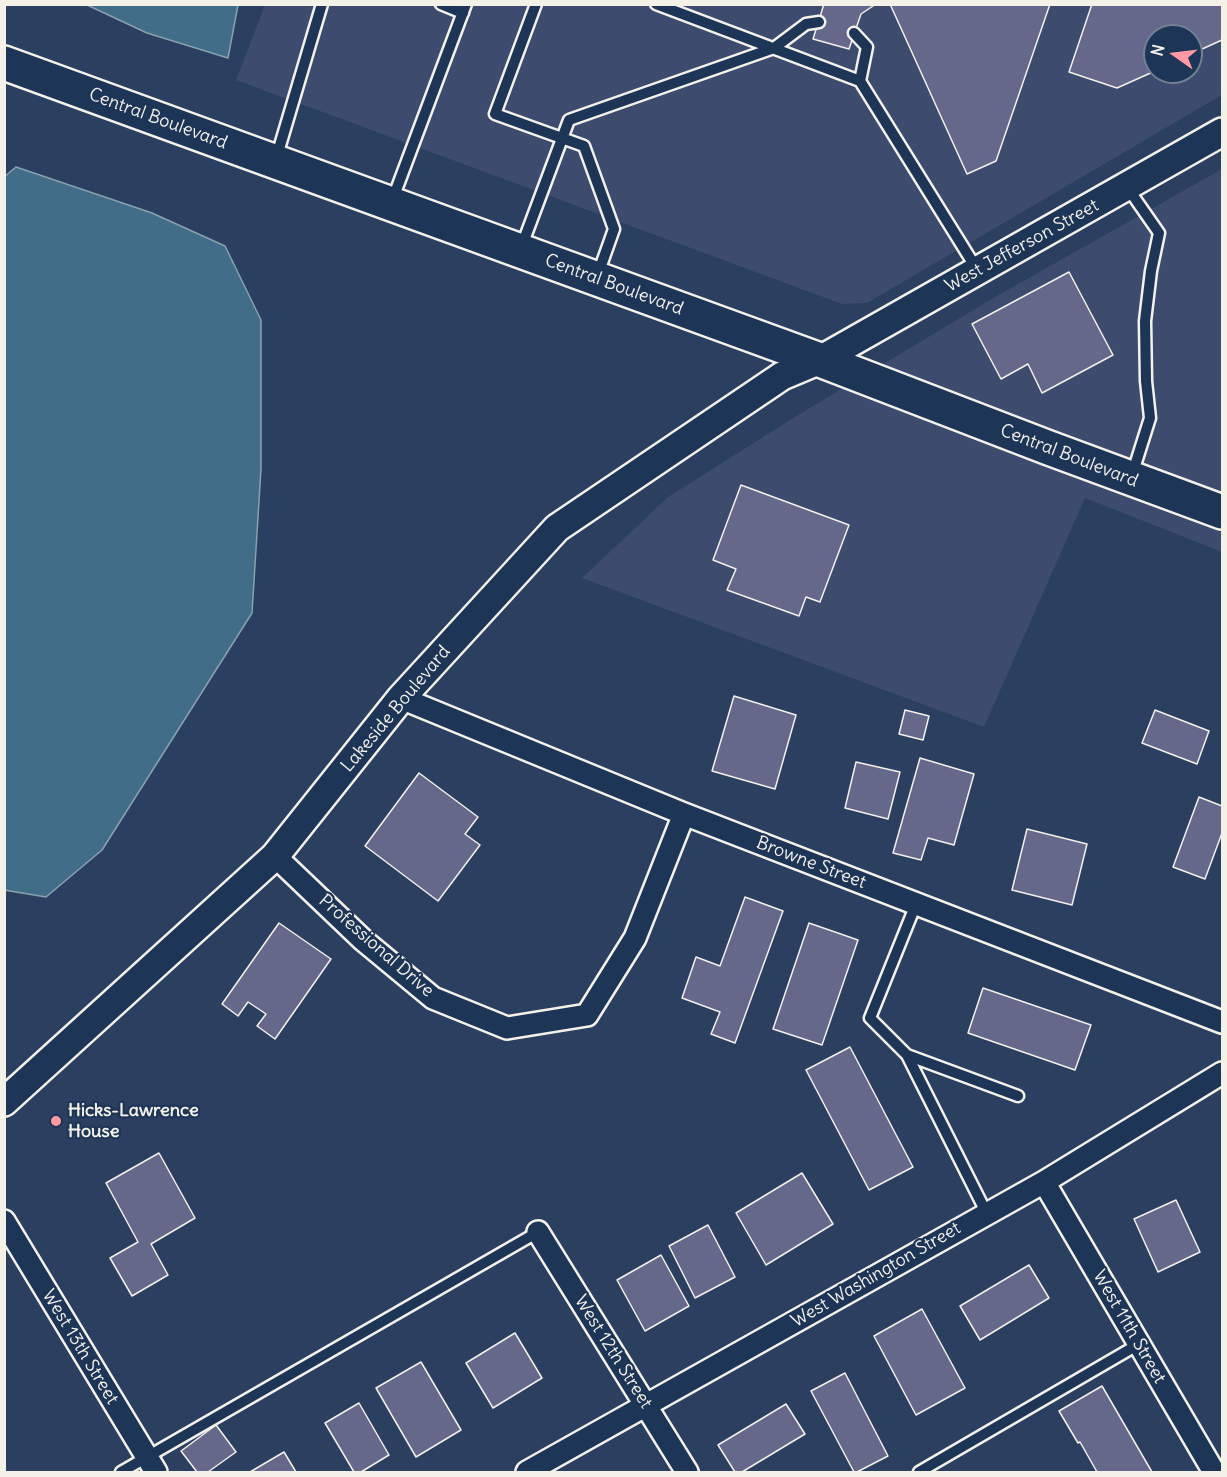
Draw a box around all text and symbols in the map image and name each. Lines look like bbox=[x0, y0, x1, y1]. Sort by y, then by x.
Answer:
north arrow bbox=[1143, 24, 1203, 84]
text: N bbox=[1146, 42, 1169, 58]
street label: Central Boulevard bbox=[86, 84, 230, 154]
street label: West Jefferson Street bbox=[941, 195, 1103, 297]
street label: Central Boulevard bbox=[542, 250, 686, 320]
street label: Central Boulevard bbox=[997, 420, 1141, 492]
street label: Lakeside Boulevard bbox=[337, 641, 455, 777]
street label: Browne Street bbox=[753, 832, 869, 894]
street label: Professional Drive bbox=[314, 890, 438, 1002]
place label: Hicks-Lawrence House bbox=[68, 1100, 199, 1142]
marker: Hicks-Lawrence House bbox=[49, 1114, 63, 1128]
street label: West Washington Street bbox=[787, 1218, 965, 1332]
street label: West 11th Street bbox=[1088, 1267, 1170, 1387]
street label: West 13th Street bbox=[37, 1286, 123, 1408]
street label: West 12th Street bbox=[569, 1291, 657, 1413]

